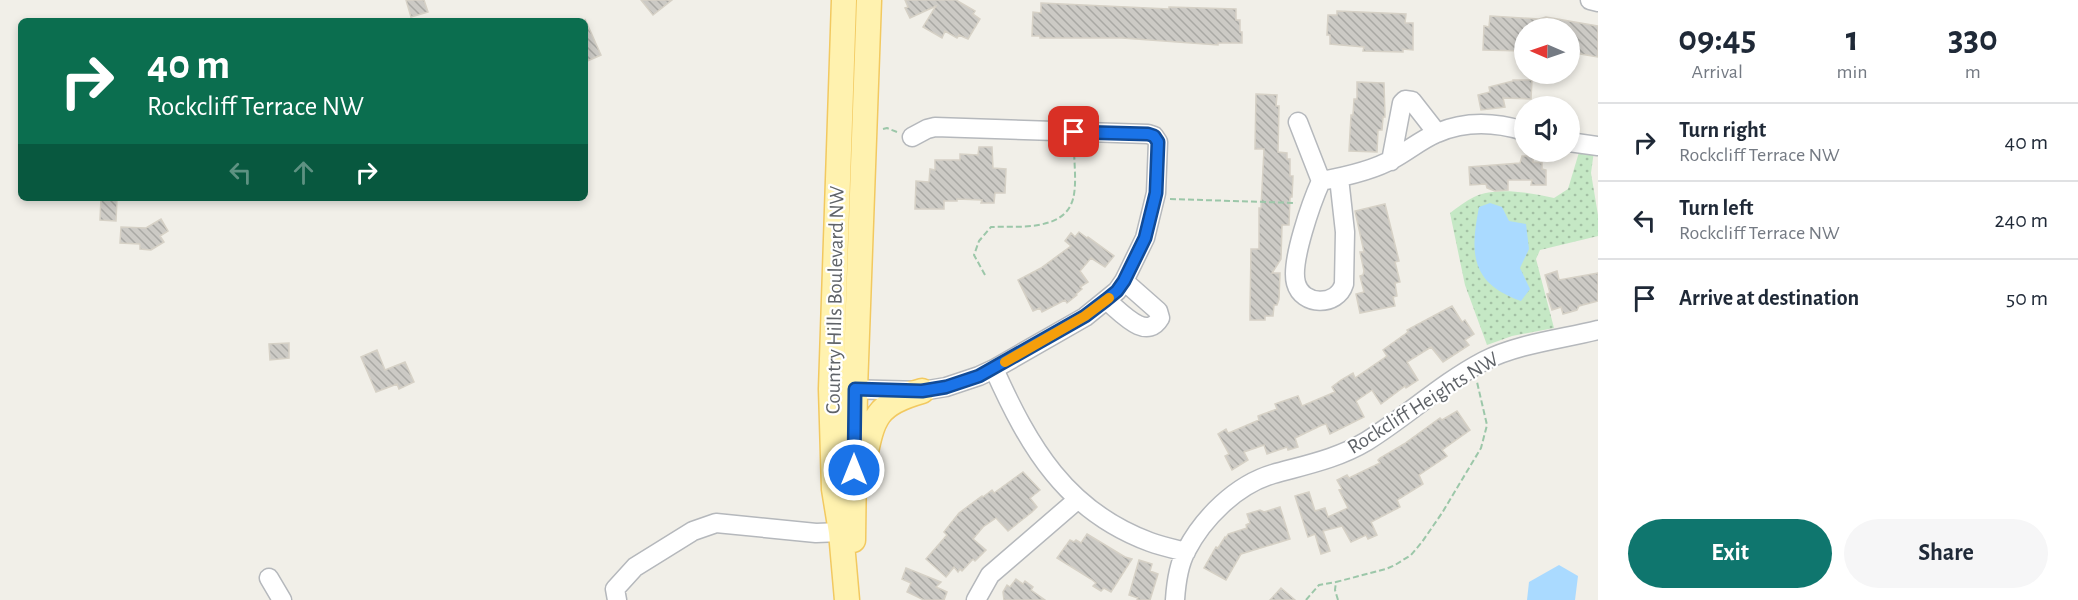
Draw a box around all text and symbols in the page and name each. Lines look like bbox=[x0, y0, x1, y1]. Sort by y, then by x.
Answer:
north arrow bbox=[1514, 18, 1580, 84]
map controls bbox=[1514, 18, 1580, 162]
text: 09:45 bbox=[1678, 21, 1756, 57]
text: 1 bbox=[1846, 21, 1859, 57]
text: 330 bbox=[1948, 21, 1998, 57]
icon: right bbox=[48, 42, 126, 120]
text: 40 m bbox=[147, 44, 230, 86]
text: Arrival bbox=[1692, 62, 1743, 82]
text: min bbox=[1837, 62, 1868, 82]
text: m bbox=[1965, 62, 1981, 82]
text: Rockcliff Terrace NW bbox=[147, 93, 364, 120]
button: sound bbox=[1514, 96, 1580, 162]
pin bbox=[1048, 106, 1099, 157]
icon: arrive bbox=[1057, 115, 1090, 148]
text: Turn right bbox=[1679, 119, 1766, 141]
icon: right bbox=[1628, 126, 1661, 159]
text: 40 m bbox=[2005, 131, 2048, 153]
text: Rockcliff Terrace NW bbox=[1679, 145, 1840, 165]
icon: left bbox=[224, 156, 257, 189]
icon: ahead bbox=[287, 156, 320, 189]
icon: right bbox=[350, 156, 383, 189]
street label: Country Hills Boulevard NW bbox=[823, 185, 847, 414]
text: Turn left bbox=[1679, 197, 1753, 219]
icon: left bbox=[1628, 204, 1661, 237]
text: 240 m bbox=[1995, 209, 2048, 231]
text: Rockcliff Terrace NW bbox=[1679, 223, 1840, 243]
icon: arrive bbox=[1628, 282, 1661, 315]
text: Arrive at destination bbox=[1679, 287, 1859, 309]
text: 50 m bbox=[2006, 287, 2048, 309]
street label: Rockcliff Heights NW bbox=[1344, 348, 1502, 458]
position arrow bbox=[822, 438, 886, 502]
button: Exit bbox=[1628, 519, 1832, 588]
button: Share bbox=[1844, 519, 2048, 588]

